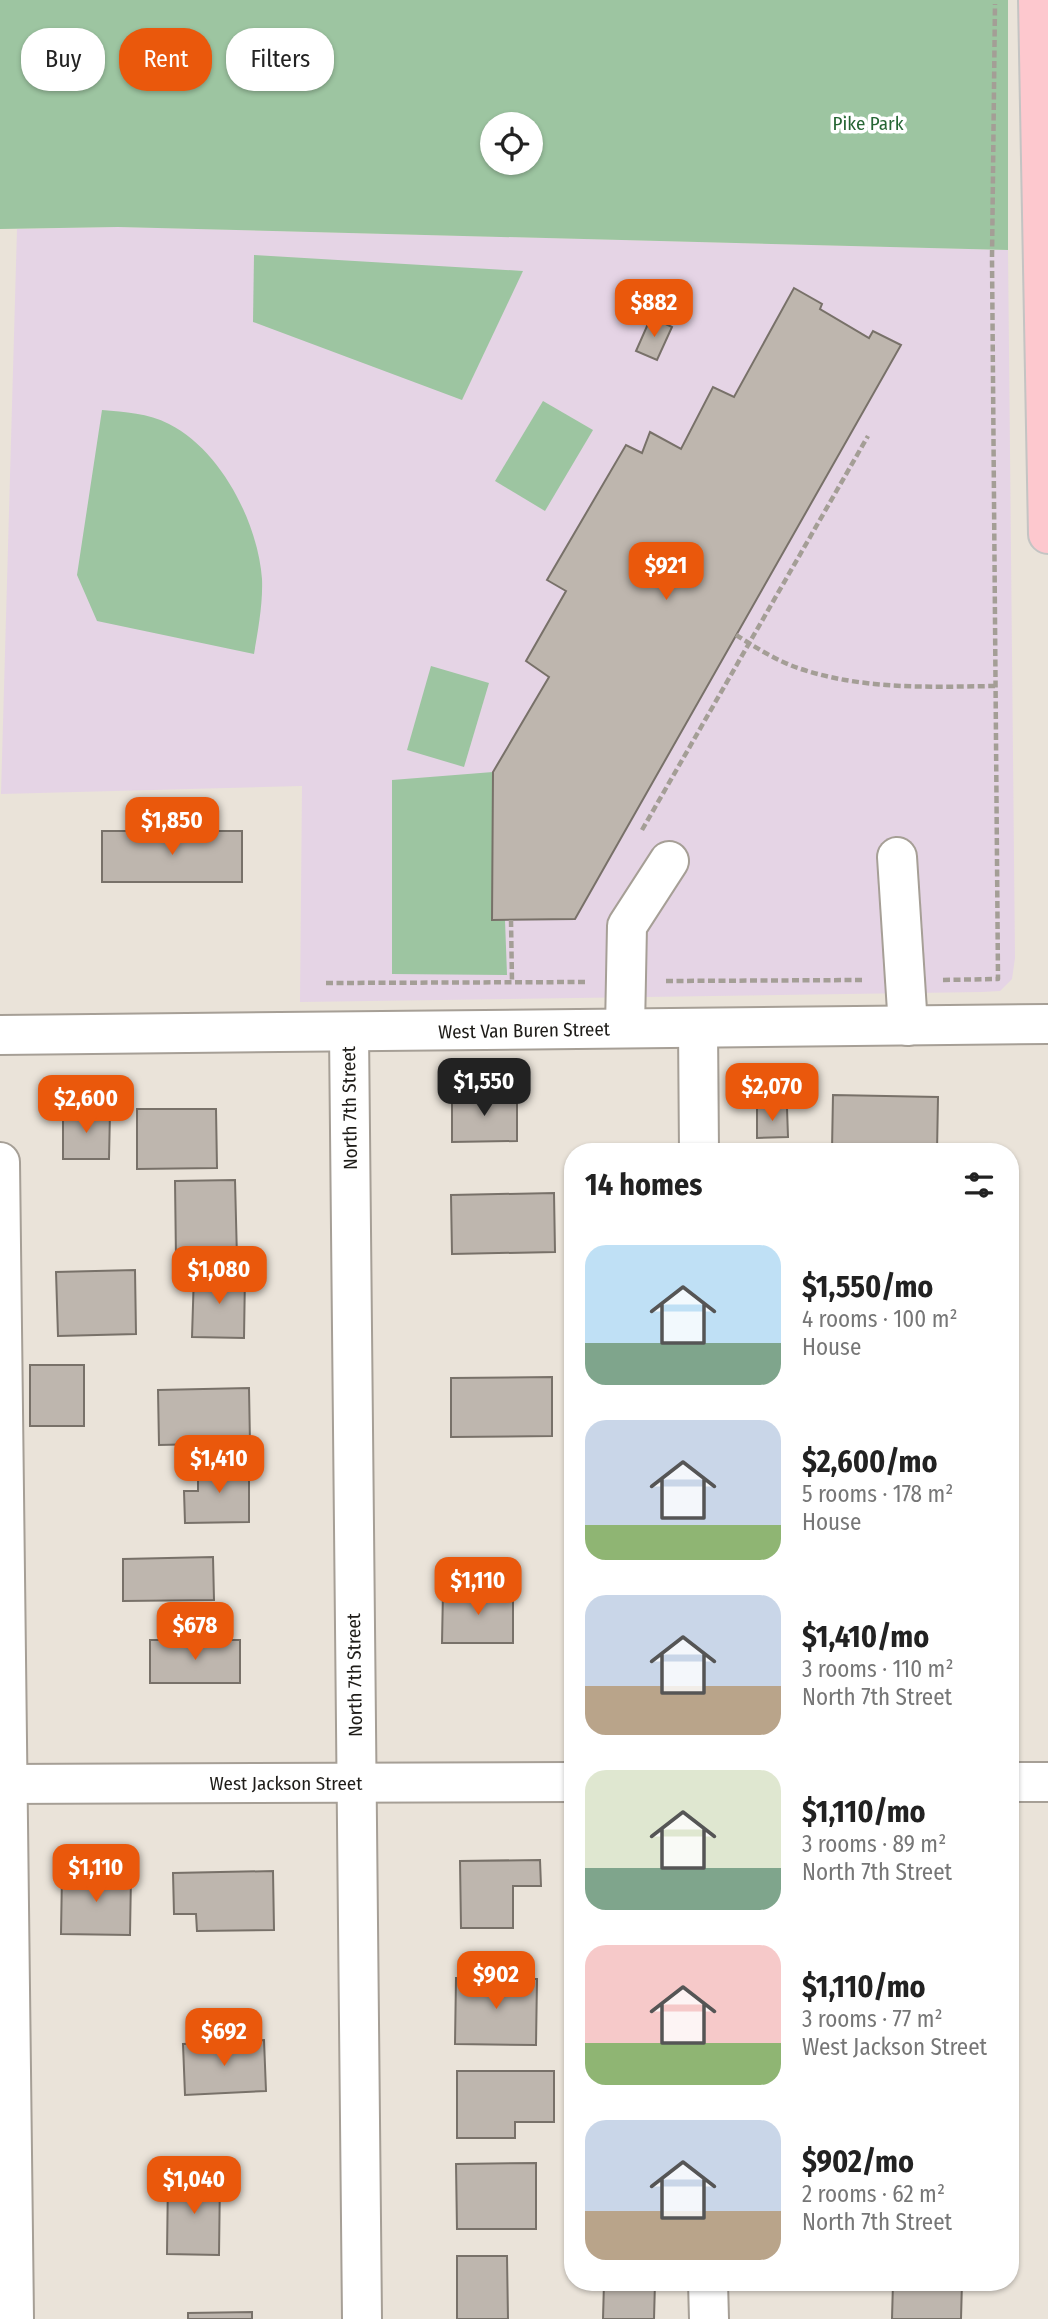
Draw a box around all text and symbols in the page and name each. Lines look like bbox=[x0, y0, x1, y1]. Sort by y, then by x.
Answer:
chip: Buy bbox=[21, 28, 105, 91]
chip: Rent bbox=[119, 28, 212, 91]
chip: Filters bbox=[226, 28, 334, 91]
map controls bbox=[480, 112, 543, 175]
button: locate bbox=[480, 112, 543, 175]
park label: Pike Park bbox=[832, 112, 904, 135]
pin: $882 bbox=[613, 280, 695, 339]
text: $882 bbox=[631, 288, 677, 316]
pin: $921 bbox=[625, 542, 707, 602]
text: $921 bbox=[645, 551, 687, 579]
pin: $1,850 bbox=[115, 798, 229, 857]
text: $1,850 bbox=[141, 806, 203, 834]
street label: West Van Buren Street bbox=[438, 1017, 611, 1043]
street label: North 7th Street bbox=[337, 1045, 362, 1170]
pin: $1,550 bbox=[427, 1058, 541, 1118]
pin: $2,070 bbox=[715, 1064, 829, 1123]
text: $1,550 bbox=[454, 1067, 514, 1095]
text: $2,070 bbox=[741, 1072, 803, 1100]
pin: $2,600 bbox=[29, 1076, 143, 1135]
text: $2,600 bbox=[54, 1084, 118, 1112]
icon: filters bbox=[960, 1166, 998, 1204]
text: 14 homes bbox=[585, 1167, 702, 1203]
pin: $1,080 bbox=[162, 1246, 276, 1306]
text: $1,080 bbox=[188, 1255, 250, 1283]
text: $1,550/mo bbox=[802, 1269, 933, 1305]
icon: home bbox=[641, 1273, 725, 1357]
text: 4 rooms · 100 m² bbox=[802, 1305, 958, 1333]
text: House bbox=[802, 1333, 861, 1361]
pin: $1,410 bbox=[162, 1436, 276, 1495]
text: $1,410 bbox=[190, 1444, 248, 1472]
text: $2,600/mo bbox=[802, 1444, 938, 1480]
icon: home bbox=[641, 1448, 725, 1532]
text: 5 rooms · 178 m² bbox=[802, 1480, 953, 1508]
text: House bbox=[802, 1508, 861, 1536]
pin: $1,110 bbox=[421, 1558, 535, 1617]
text: $1,110 bbox=[451, 1566, 505, 1594]
pin: $678 bbox=[154, 1602, 236, 1662]
text: $678 bbox=[173, 1611, 217, 1639]
street label: North 7th Street bbox=[342, 1612, 367, 1737]
text: $1,410/mo bbox=[802, 1619, 929, 1655]
icon: home bbox=[641, 1623, 725, 1707]
text: 3 rooms · 110 m² bbox=[802, 1655, 953, 1683]
text: North 7th Street bbox=[802, 1683, 952, 1711]
street label: West Jackson Street bbox=[210, 1772, 363, 1795]
text: $1,110/mo bbox=[802, 1794, 926, 1830]
icon: home bbox=[641, 1798, 725, 1882]
text: 3 rooms · 89 m² bbox=[802, 1830, 946, 1858]
pin: $1,110 bbox=[39, 1844, 153, 1904]
text: $1,110 bbox=[69, 1853, 123, 1881]
text: North 7th Street bbox=[802, 1858, 952, 1886]
pin: $902 bbox=[455, 1952, 537, 2011]
text: $902 bbox=[473, 1960, 519, 1988]
text: $1,110/mo bbox=[802, 1969, 926, 2005]
icon: home bbox=[641, 1973, 725, 2057]
text: 3 rooms · 77 m² bbox=[802, 2005, 943, 2033]
pin: $692 bbox=[183, 2008, 265, 2068]
text: $692 bbox=[201, 2017, 247, 2045]
text: West Jackson Street bbox=[802, 2033, 987, 2061]
text: $902/mo bbox=[802, 2144, 914, 2180]
icon: home bbox=[641, 2148, 725, 2232]
pin: $1,040 bbox=[137, 2156, 251, 2216]
text: $1,040 bbox=[163, 2165, 225, 2193]
text: 2 rooms · 62 m² bbox=[802, 2180, 945, 2208]
text: North 7th Street bbox=[802, 2208, 952, 2236]

